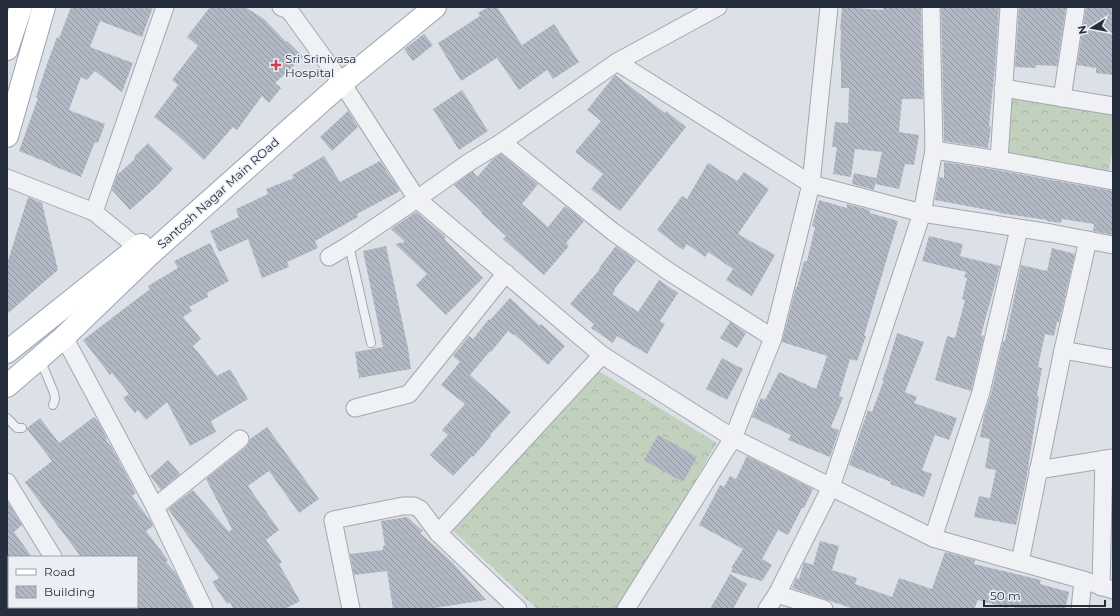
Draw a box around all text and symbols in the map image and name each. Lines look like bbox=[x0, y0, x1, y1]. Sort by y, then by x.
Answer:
north arrow bbox=[1072, 8, 1112, 48]
text: N bbox=[1074, 24, 1090, 36]
place label: Sri Srinivasa Hospital bbox=[285, 51, 356, 80]
marker: Sri Srinivasa Hospital bbox=[270, 59, 282, 71]
street label: Santosh Nagar Main ROad bbox=[154, 134, 282, 252]
legend bbox=[8, 556, 138, 608]
text: Road bbox=[44, 564, 75, 579]
scale bar bbox=[984, 582, 1105, 608]
text: Building bbox=[44, 584, 95, 599]
text: 50 m bbox=[990, 588, 1021, 603]

